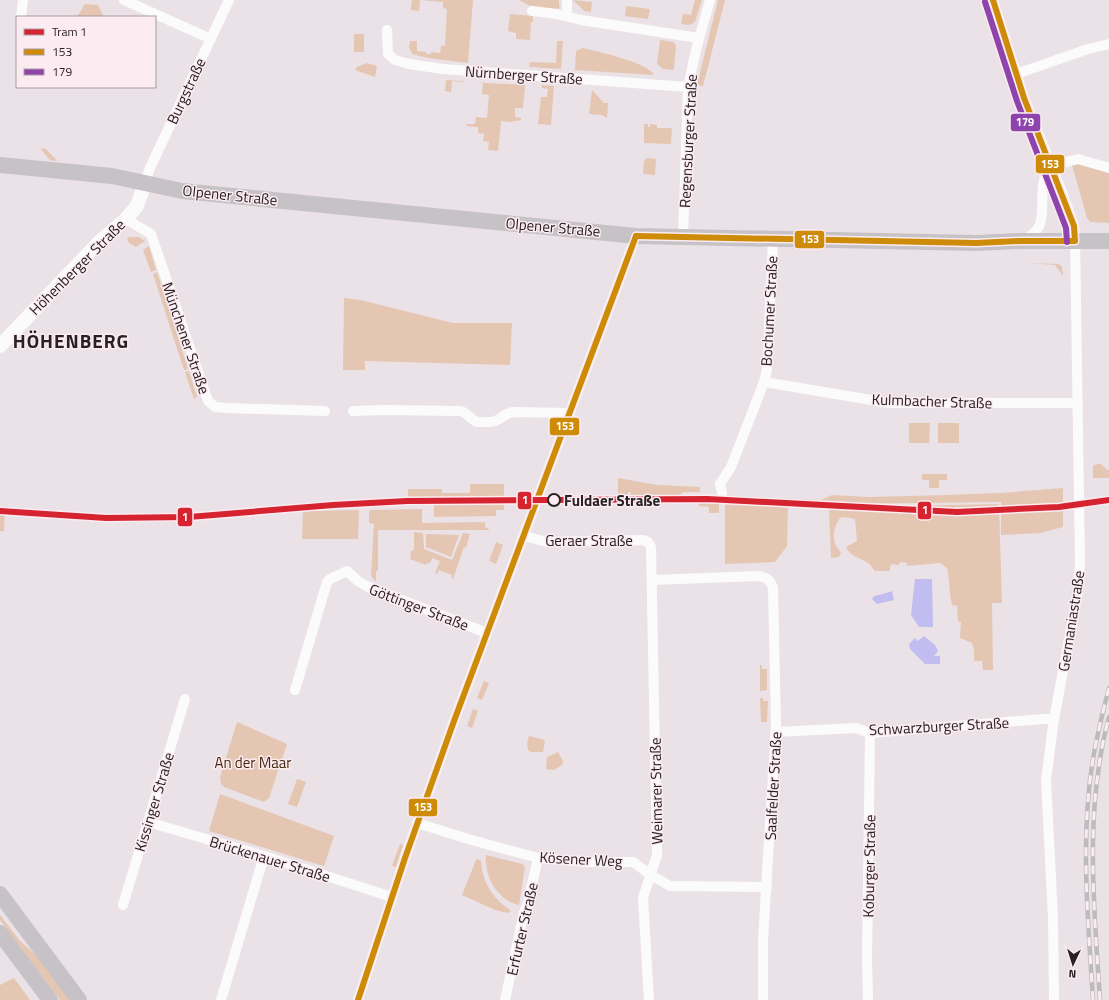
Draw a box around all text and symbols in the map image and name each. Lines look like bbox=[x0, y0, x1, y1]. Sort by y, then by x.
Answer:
legend bbox=[16, 16, 156, 88]
text: Tram 1 bbox=[52, 22, 87, 41]
text: 153 bbox=[52, 42, 72, 61]
street label: Burgstraße bbox=[161, 54, 211, 128]
street label: Nürnberger Straße bbox=[464, 59, 584, 91]
text: 179 bbox=[52, 62, 72, 81]
street label: Regensburger Straße bbox=[673, 74, 703, 208]
line badge: 179 bbox=[1010, 113, 1041, 132]
text: 179 bbox=[1016, 114, 1034, 130]
line badge: 153 bbox=[1035, 154, 1065, 174]
text: 153 bbox=[1041, 156, 1059, 172]
street label: Olpener Straße bbox=[181, 179, 279, 211]
street label: Olpener Straße bbox=[505, 211, 601, 243]
street label: Höhenberger Straße bbox=[24, 214, 130, 320]
line badge: 153 bbox=[794, 230, 825, 249]
text: 153 bbox=[801, 231, 819, 247]
street label: Bochumer Straße bbox=[755, 255, 783, 367]
street label: Münchener Straße bbox=[156, 279, 216, 397]
district label: HÖHENBERG bbox=[13, 326, 129, 355]
street label: Kulmbacher Straße bbox=[871, 387, 993, 415]
line badge: 153 bbox=[549, 417, 580, 436]
text: 153 bbox=[556, 418, 574, 434]
place label: Fuldaer Straße bbox=[564, 489, 661, 512]
line badge: 1 bbox=[517, 491, 532, 510]
text: 1 bbox=[522, 492, 528, 508]
marker: Fuldaer Straße bbox=[547, 493, 561, 507]
line badge: 1 bbox=[917, 501, 932, 520]
text: 1 bbox=[922, 502, 928, 518]
line badge: 1 bbox=[177, 507, 193, 527]
text: 1 bbox=[182, 509, 188, 525]
street label: Geraer Straße bbox=[545, 529, 633, 552]
street label: Germaniastraße bbox=[1052, 569, 1090, 673]
street label: Göttinger Straße bbox=[366, 577, 472, 637]
street label: Schwarzburger Straße bbox=[868, 711, 1010, 741]
street label: Saalfelder Straße bbox=[759, 731, 787, 841]
street label: Weimarer Straße bbox=[644, 737, 668, 845]
street label: Kissinger Straße bbox=[128, 749, 180, 855]
park label: An der Maar bbox=[214, 751, 292, 774]
line badge: 153 bbox=[408, 798, 438, 817]
text: 153 bbox=[414, 799, 432, 815]
street label: Koburger Straße bbox=[857, 814, 881, 918]
street label: Brückenauer Straße bbox=[207, 830, 333, 888]
street label: Kösener Weg bbox=[539, 845, 623, 873]
street label: Erfurter Straße bbox=[500, 880, 544, 978]
north arrow bbox=[1053, 944, 1093, 984]
text: N bbox=[1068, 966, 1077, 982]

